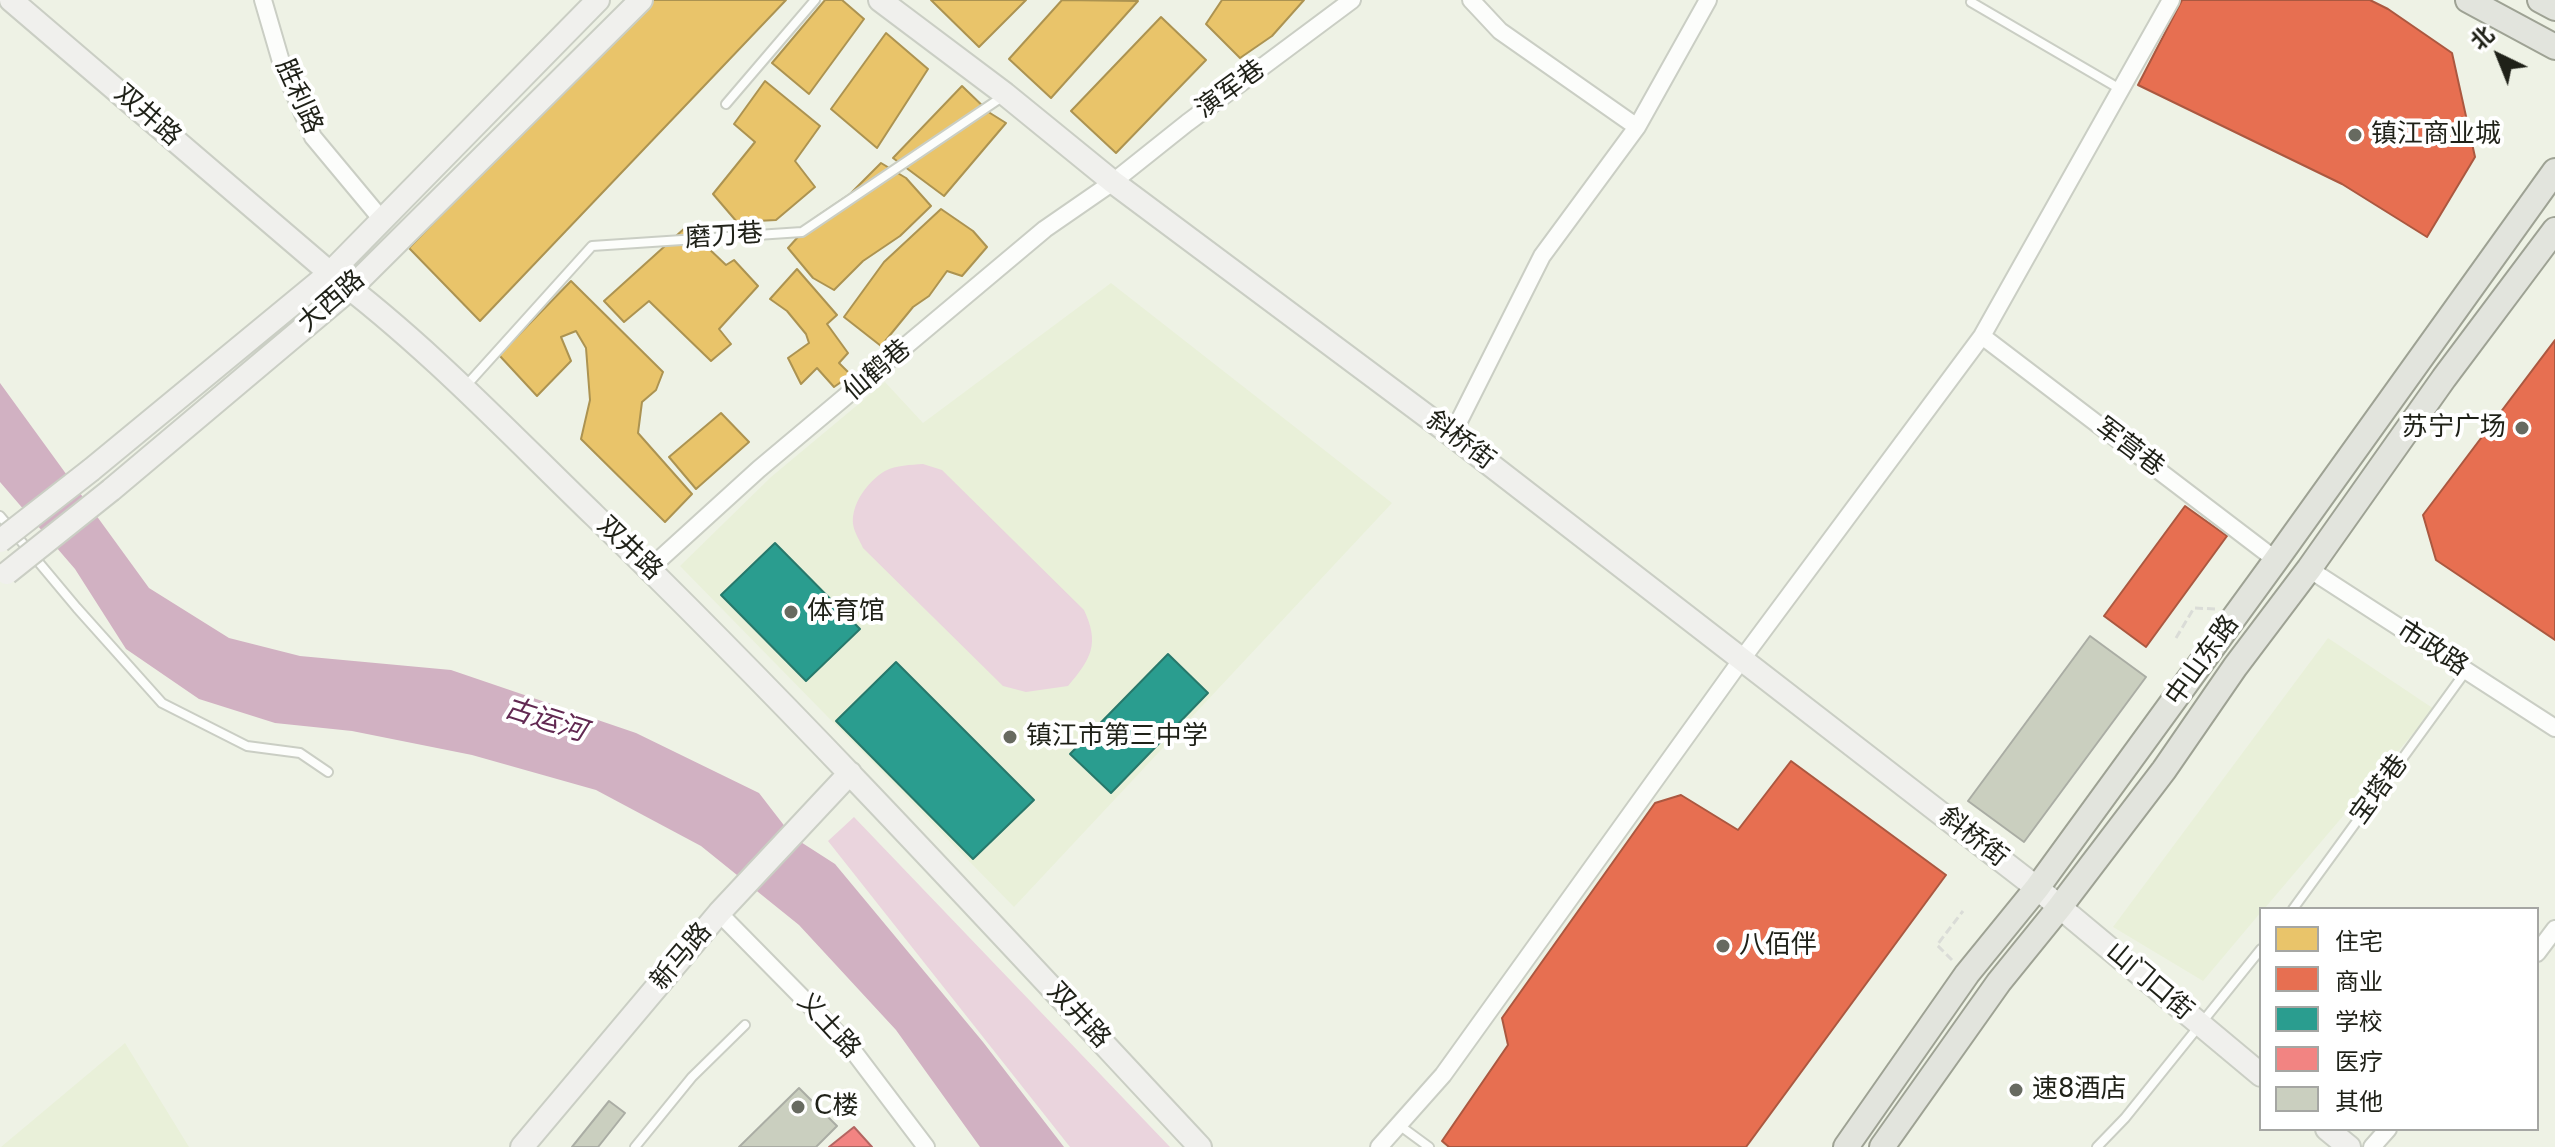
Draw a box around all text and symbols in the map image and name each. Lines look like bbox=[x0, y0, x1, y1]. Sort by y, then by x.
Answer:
north arrow bbox=[2459, 16, 2539, 96]
text: 北 bbox=[2466, 21, 2499, 55]
street label: 演军巷 bbox=[1190, 54, 1272, 126]
street label: 胜利路 bbox=[268, 55, 328, 139]
street label: 双井路 bbox=[107, 79, 187, 153]
place label: 镇江商业城 bbox=[2371, 119, 2501, 151]
marker: 镇江商业城 bbox=[2346, 126, 2364, 144]
street label: 磨刀巷 bbox=[684, 219, 764, 255]
street label: 大西路 bbox=[292, 265, 372, 339]
street label: 仙鹤巷 bbox=[838, 334, 918, 408]
street label: 斜桥街 bbox=[1419, 405, 1501, 477]
street label: 军营巷 bbox=[2088, 412, 2170, 484]
place label: 苏宁广场 bbox=[2402, 412, 2506, 444]
marker: 苏宁广场 bbox=[2513, 419, 2531, 437]
street label: 双井路 bbox=[590, 511, 668, 587]
place label: 体育馆 bbox=[807, 596, 885, 628]
marker: 体育馆 bbox=[782, 603, 800, 621]
street label: 中山东路 bbox=[2160, 610, 2246, 712]
street label: 市政路 bbox=[2391, 615, 2473, 683]
water label: 古运河 bbox=[500, 692, 590, 750]
place label: 镇江市第三中学 bbox=[1026, 721, 1208, 753]
marker: 镇江市第三中学 bbox=[1001, 728, 1019, 746]
street label: 宝塔巷 bbox=[2344, 749, 2416, 831]
street label: 斜桥街 bbox=[1933, 802, 2013, 874]
legend bbox=[2259, 907, 2539, 1131]
street label: 新马路 bbox=[645, 917, 719, 997]
text: 住宅 bbox=[2335, 928, 2383, 956]
place label: 八佰伴 bbox=[1739, 930, 1817, 962]
marker: 八佰伴 bbox=[1714, 937, 1732, 955]
street label: 山门口街 bbox=[2099, 937, 2199, 1027]
text: 商业 bbox=[2335, 968, 2383, 996]
street label: 双井路 bbox=[1040, 977, 1116, 1055]
street label: 义土路 bbox=[790, 987, 866, 1065]
text: 学校 bbox=[2335, 1008, 2383, 1036]
text: 医疗 bbox=[2335, 1048, 2383, 1076]
place label: 速8酒店 bbox=[2032, 1074, 2127, 1106]
marker: 速8酒店 bbox=[2007, 1081, 2025, 1099]
text: 其他 bbox=[2335, 1088, 2383, 1116]
place label: C楼 bbox=[814, 1091, 858, 1123]
marker: C楼 bbox=[789, 1098, 807, 1116]

